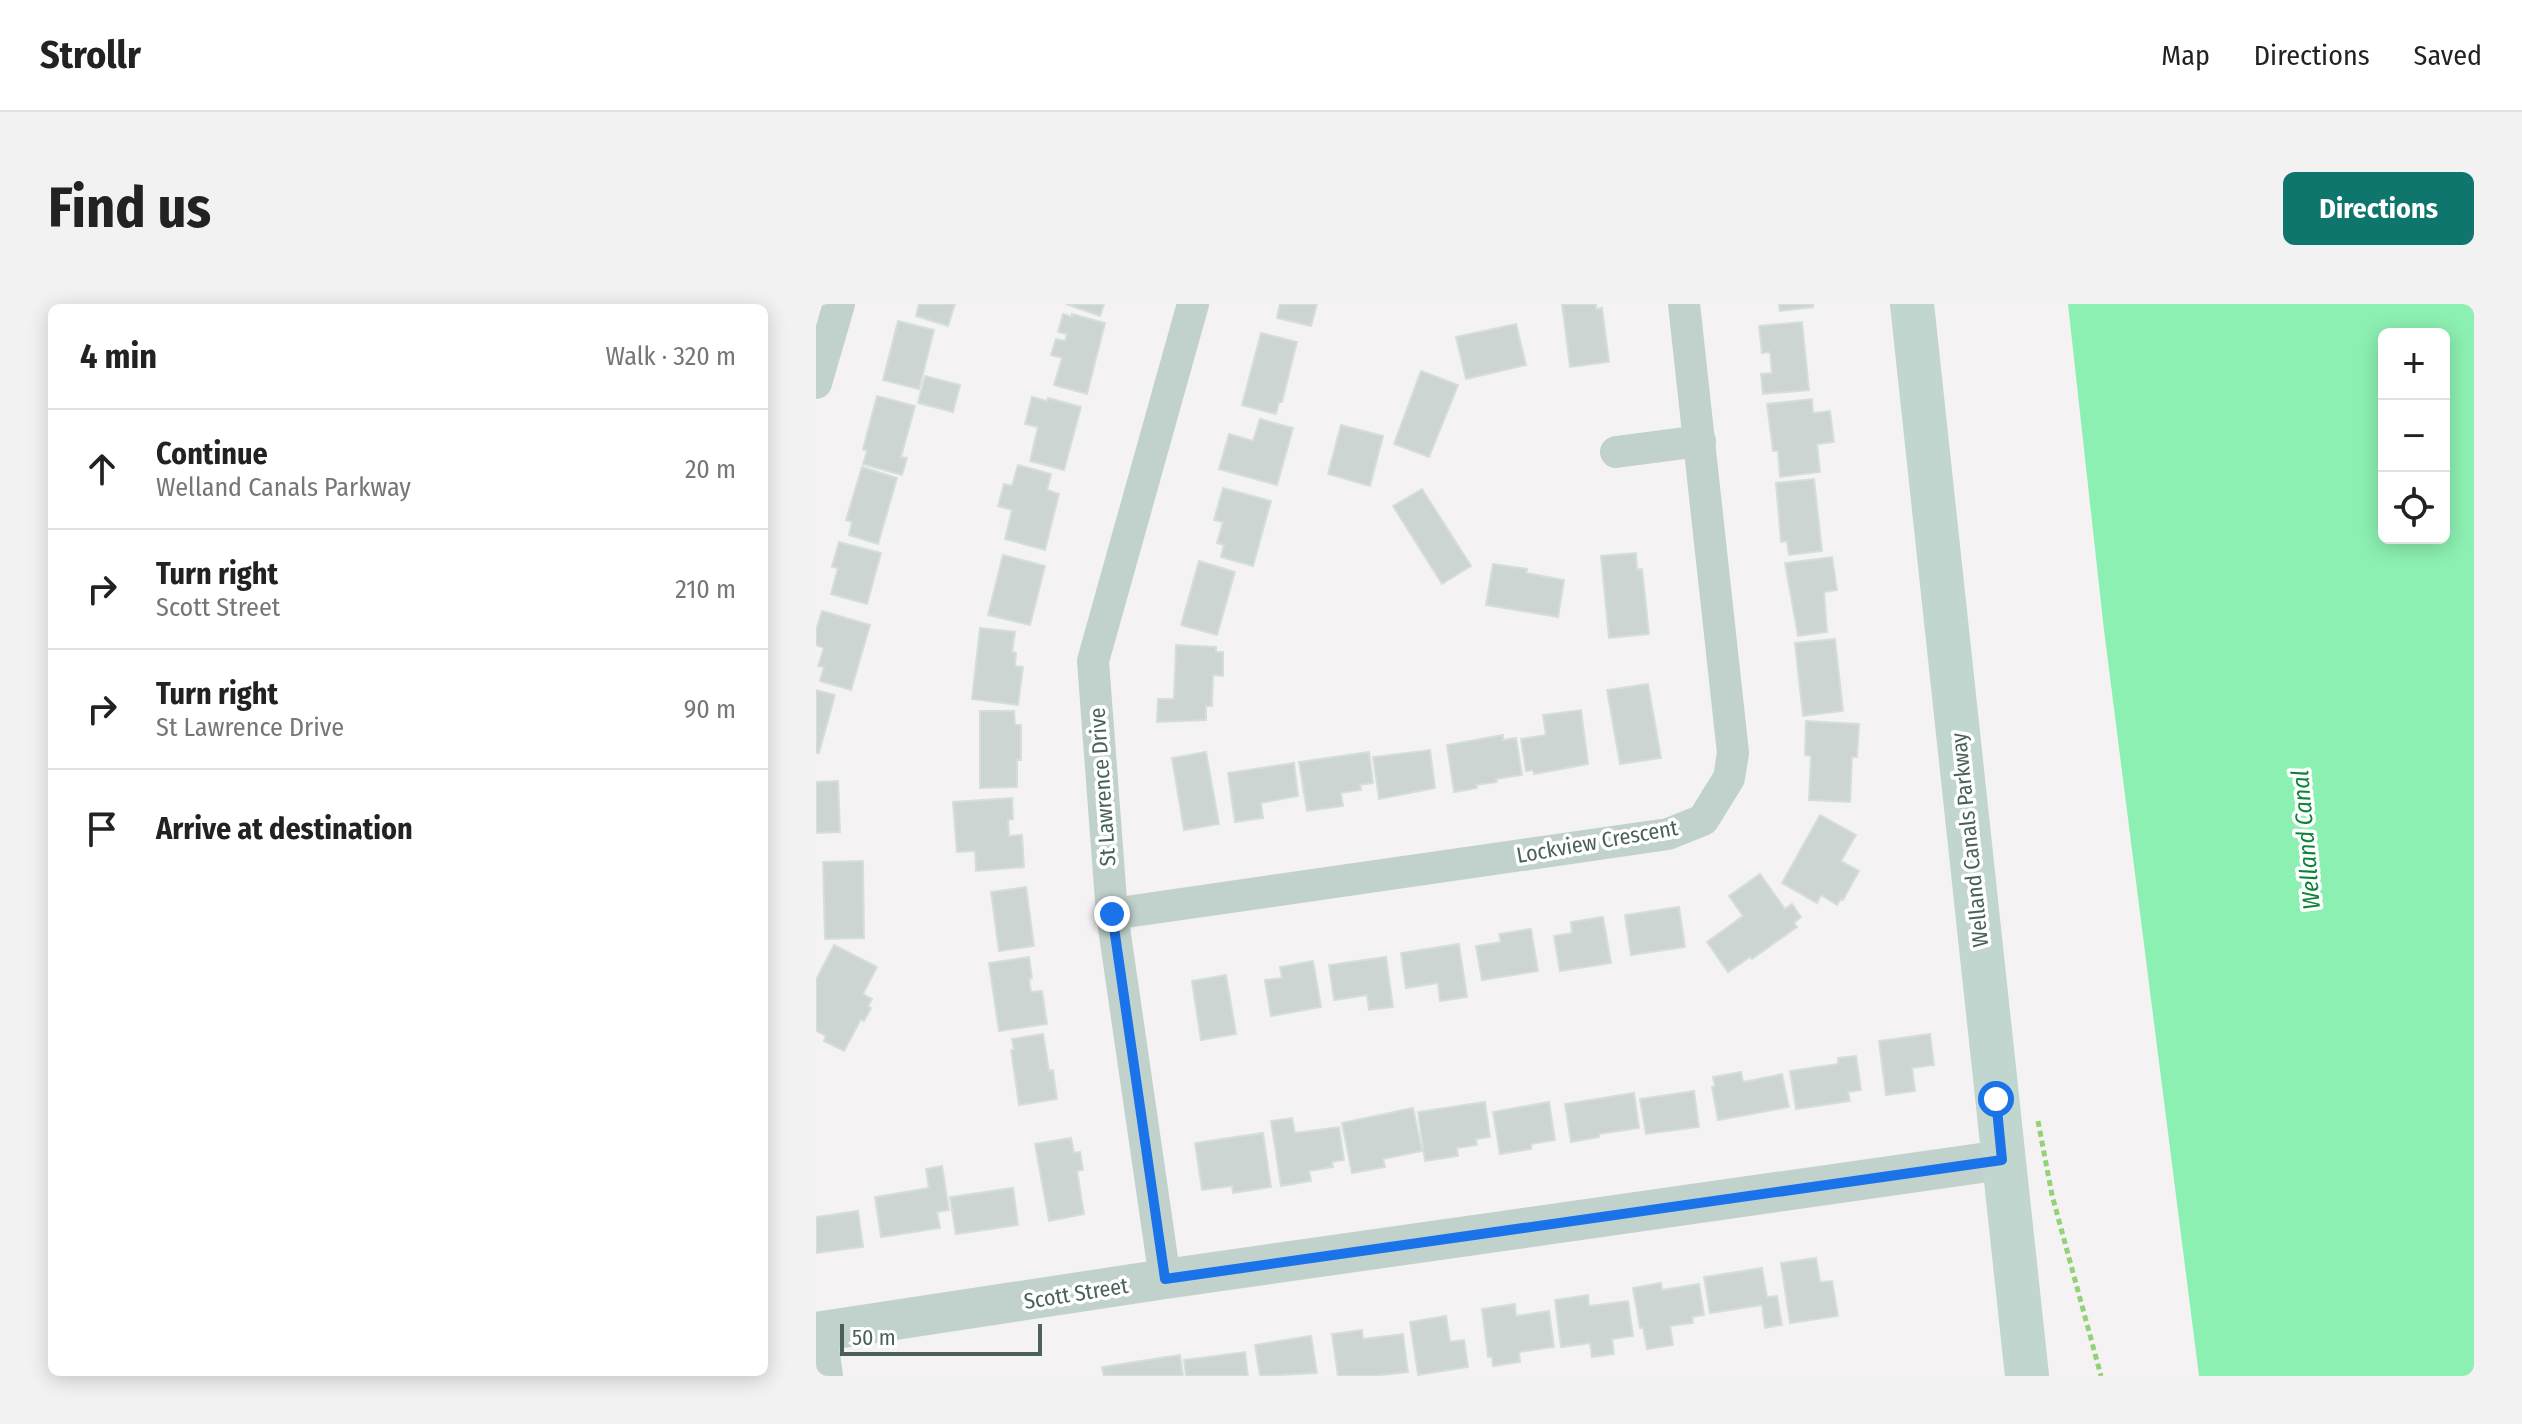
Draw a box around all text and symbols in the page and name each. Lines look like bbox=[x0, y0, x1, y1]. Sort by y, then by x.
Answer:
text: Strollr bbox=[40, 32, 141, 78]
text: Map bbox=[2161, 39, 2210, 72]
text: Directions bbox=[2254, 39, 2370, 72]
text: Saved bbox=[2414, 39, 2482, 72]
button: Directions bbox=[2283, 172, 2474, 245]
text: Find us bbox=[48, 175, 211, 242]
map controls bbox=[2378, 328, 2450, 544]
button: + bbox=[2378, 328, 2450, 400]
text: 4 min bbox=[80, 336, 157, 377]
text: Walk · 320 m bbox=[605, 341, 736, 372]
button: − bbox=[2378, 400, 2450, 472]
text: Continue bbox=[156, 436, 268, 472]
icon: ahead bbox=[80, 447, 124, 491]
text: 20 m bbox=[685, 454, 736, 485]
text: Welland Canals Parkway bbox=[156, 472, 411, 503]
button: locate bbox=[2378, 472, 2450, 544]
text: Turn right bbox=[156, 556, 278, 592]
icon: right bbox=[80, 567, 124, 611]
text: 210 m bbox=[675, 574, 736, 605]
text: Scott Street bbox=[156, 592, 280, 623]
text: Turn right bbox=[156, 676, 278, 712]
icon: right bbox=[80, 687, 124, 731]
text: 90 m bbox=[684, 694, 736, 725]
street label: St Lawrence Drive bbox=[1083, 707, 1122, 867]
text: St Lawrence Drive bbox=[156, 712, 344, 743]
street label: Welland Canals Parkway bbox=[1945, 731, 1994, 949]
water label: Welland Canal bbox=[2286, 769, 2326, 911]
icon: arrive bbox=[80, 807, 124, 851]
text: Arrive at destination bbox=[156, 811, 413, 847]
street label: Lockview Crescent bbox=[1514, 814, 1681, 869]
route end bbox=[1094, 896, 1130, 932]
route start bbox=[1978, 1081, 2014, 1117]
street label: Scott Street bbox=[1022, 1272, 1131, 1315]
scale bar bbox=[840, 1320, 1042, 1356]
text: 50 m bbox=[852, 1324, 896, 1351]

